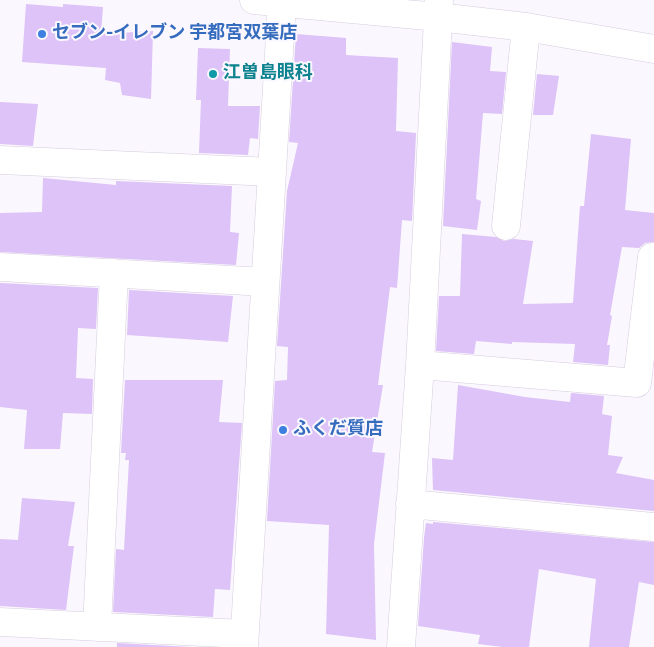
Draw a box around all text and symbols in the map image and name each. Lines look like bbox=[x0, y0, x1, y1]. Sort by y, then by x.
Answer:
place label: セブン-イレブン 宇都宮双葉店 bbox=[52, 23, 297, 45]
marker: セブン-イレブン 宇都宮双葉店 bbox=[36, 28, 48, 40]
place label: 江曽島眼科 bbox=[223, 63, 313, 85]
marker: 江曽島眼科 bbox=[207, 68, 219, 80]
place label: ふくだ質店 bbox=[293, 419, 383, 441]
marker: ふくだ質店 bbox=[277, 424, 289, 436]

